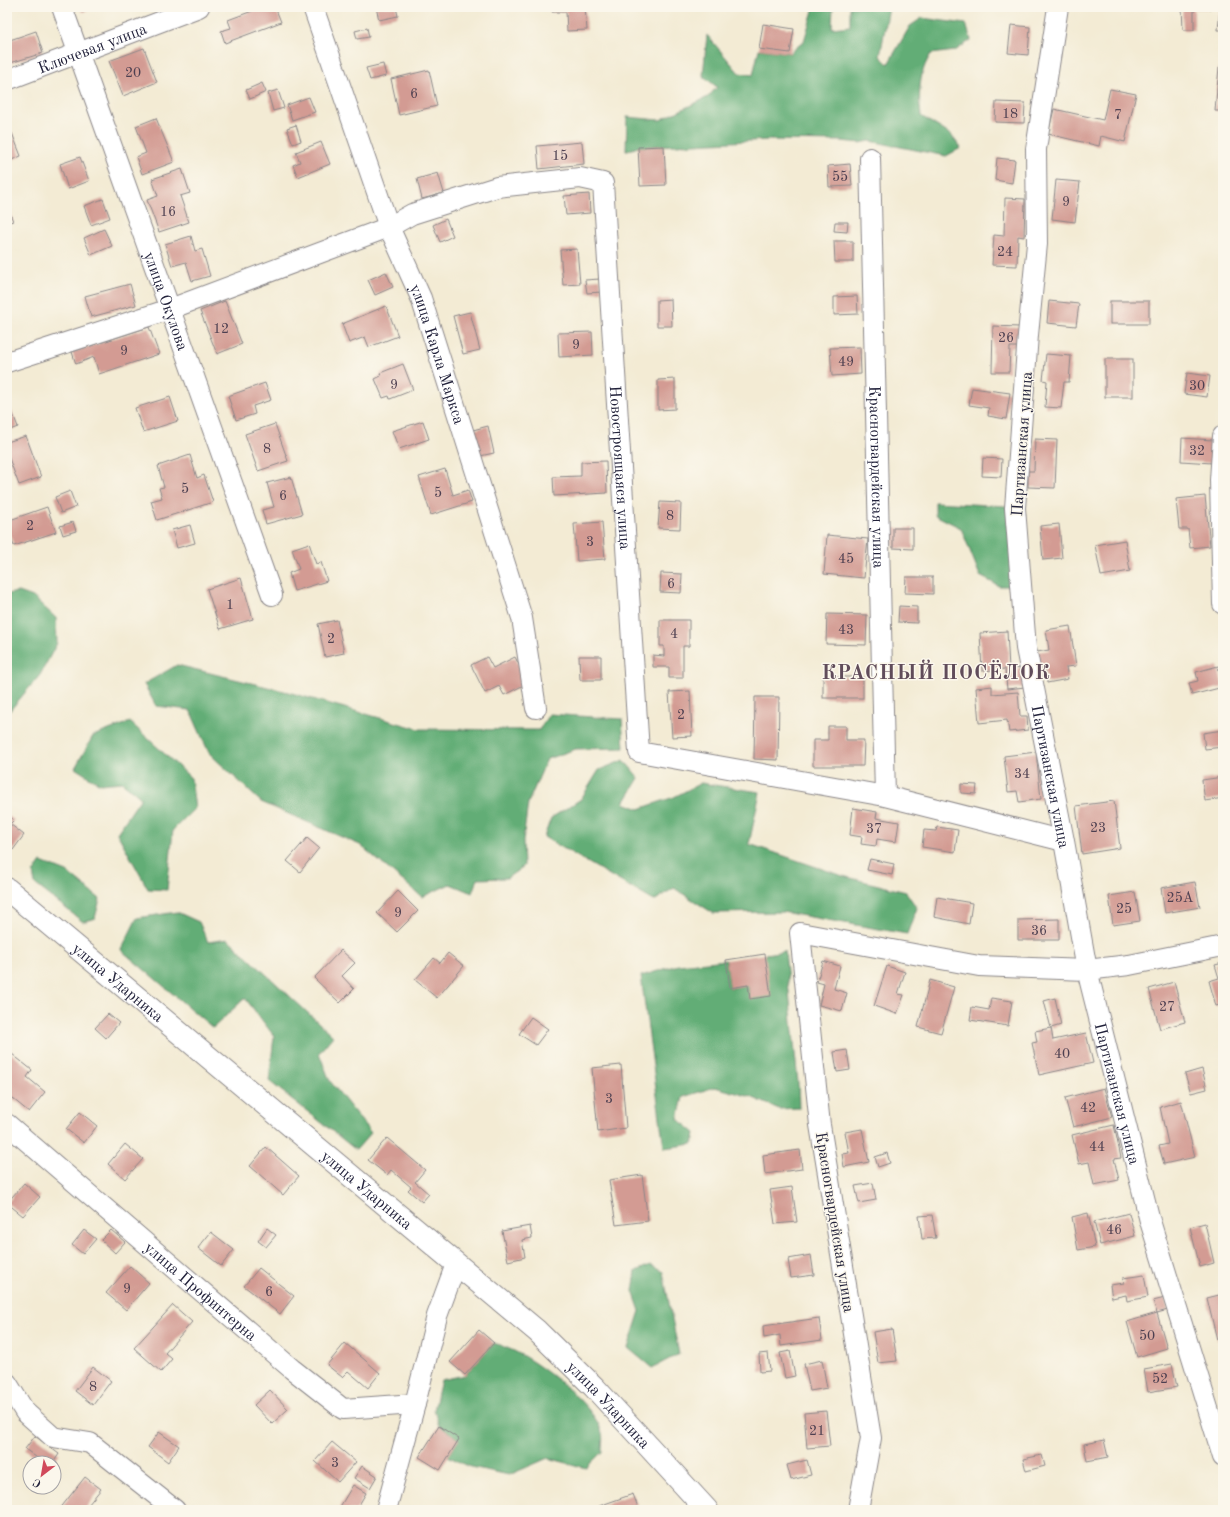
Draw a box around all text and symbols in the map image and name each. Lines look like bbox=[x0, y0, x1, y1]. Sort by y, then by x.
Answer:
street label: Ключевая улица bbox=[36, 22, 150, 77]
house number: 20 bbox=[125, 66, 141, 80]
house number: 6 bbox=[410, 87, 418, 101]
house number: 18 bbox=[1002, 107, 1018, 121]
house number: 7 bbox=[1114, 108, 1122, 122]
house number: 15 bbox=[552, 149, 568, 163]
house number: 55 bbox=[832, 170, 848, 184]
house number: 9 bbox=[1062, 195, 1070, 209]
house number: 16 bbox=[160, 205, 176, 219]
house number: 24 bbox=[997, 245, 1013, 259]
street label: улица Окулова bbox=[140, 250, 190, 353]
street label: улица Карла Маркса bbox=[406, 282, 466, 427]
house number: 12 bbox=[213, 322, 229, 336]
house number: 26 bbox=[998, 331, 1014, 345]
house number: 9 bbox=[572, 338, 580, 352]
house number: 9 bbox=[120, 344, 128, 358]
house number: 49 bbox=[838, 355, 854, 369]
street label: Партизанская улица bbox=[1010, 371, 1036, 517]
house number: 9 bbox=[390, 378, 398, 392]
house number: 30 bbox=[1189, 379, 1205, 393]
street label: Новостроящаяся улица bbox=[606, 385, 632, 550]
street label: Красногвардейская улица bbox=[865, 386, 886, 568]
house number: 8 bbox=[263, 442, 271, 456]
house number: 32 bbox=[1189, 444, 1205, 458]
house number: 5 bbox=[181, 482, 189, 496]
house number: 5 bbox=[434, 486, 442, 500]
house number: 6 bbox=[279, 489, 287, 503]
house number: 8 bbox=[666, 509, 674, 523]
house number: 2 bbox=[26, 519, 34, 533]
house number: 3 bbox=[586, 535, 594, 549]
house number: 45 bbox=[838, 552, 854, 566]
house number: 6 bbox=[667, 577, 675, 591]
house number: 1 bbox=[226, 598, 234, 612]
house number: 43 bbox=[838, 623, 854, 637]
house number: 4 bbox=[670, 627, 678, 641]
house number: 2 bbox=[327, 632, 335, 646]
district label: КРАСНЫЙ ПОСЁЛОК bbox=[821, 659, 1051, 684]
street label: Партизанская улица bbox=[1027, 704, 1071, 850]
house number: 2 bbox=[677, 708, 685, 722]
house number: 34 bbox=[1014, 767, 1030, 781]
house number: 23 bbox=[1090, 821, 1106, 835]
house number: 37 bbox=[866, 822, 882, 836]
house number: 25А bbox=[1167, 891, 1194, 905]
house number: 25 bbox=[1116, 902, 1132, 916]
house number: 9 bbox=[394, 906, 402, 920]
house number: 36 bbox=[1031, 924, 1047, 938]
street label: улица Ударника bbox=[69, 941, 166, 1026]
house number: 27 bbox=[1159, 1000, 1175, 1014]
street label: Партизанская улица bbox=[1091, 1021, 1141, 1166]
house number: 40 bbox=[1054, 1047, 1070, 1061]
house number: 3 bbox=[605, 1092, 613, 1106]
house number: 42 bbox=[1080, 1101, 1096, 1115]
street label: Красногвардейская улица bbox=[812, 1131, 856, 1314]
house number: 44 bbox=[1089, 1140, 1105, 1154]
street label: улица Ударника bbox=[317, 1149, 415, 1233]
house number: 46 bbox=[1106, 1223, 1122, 1237]
street label: улица Профинтерна bbox=[141, 1240, 259, 1345]
house number: 9 bbox=[123, 1282, 131, 1296]
house number: 6 bbox=[265, 1285, 273, 1299]
house number: 50 bbox=[1139, 1329, 1155, 1343]
street label: улица Ударника bbox=[563, 1359, 652, 1452]
house number: 52 bbox=[1152, 1372, 1168, 1386]
house number: 8 bbox=[89, 1380, 97, 1394]
house number: 21 bbox=[809, 1424, 825, 1438]
north arrow bbox=[22, 1455, 62, 1495]
house number: 3 bbox=[331, 1456, 339, 1470]
text: С bbox=[32, 1476, 44, 1489]

